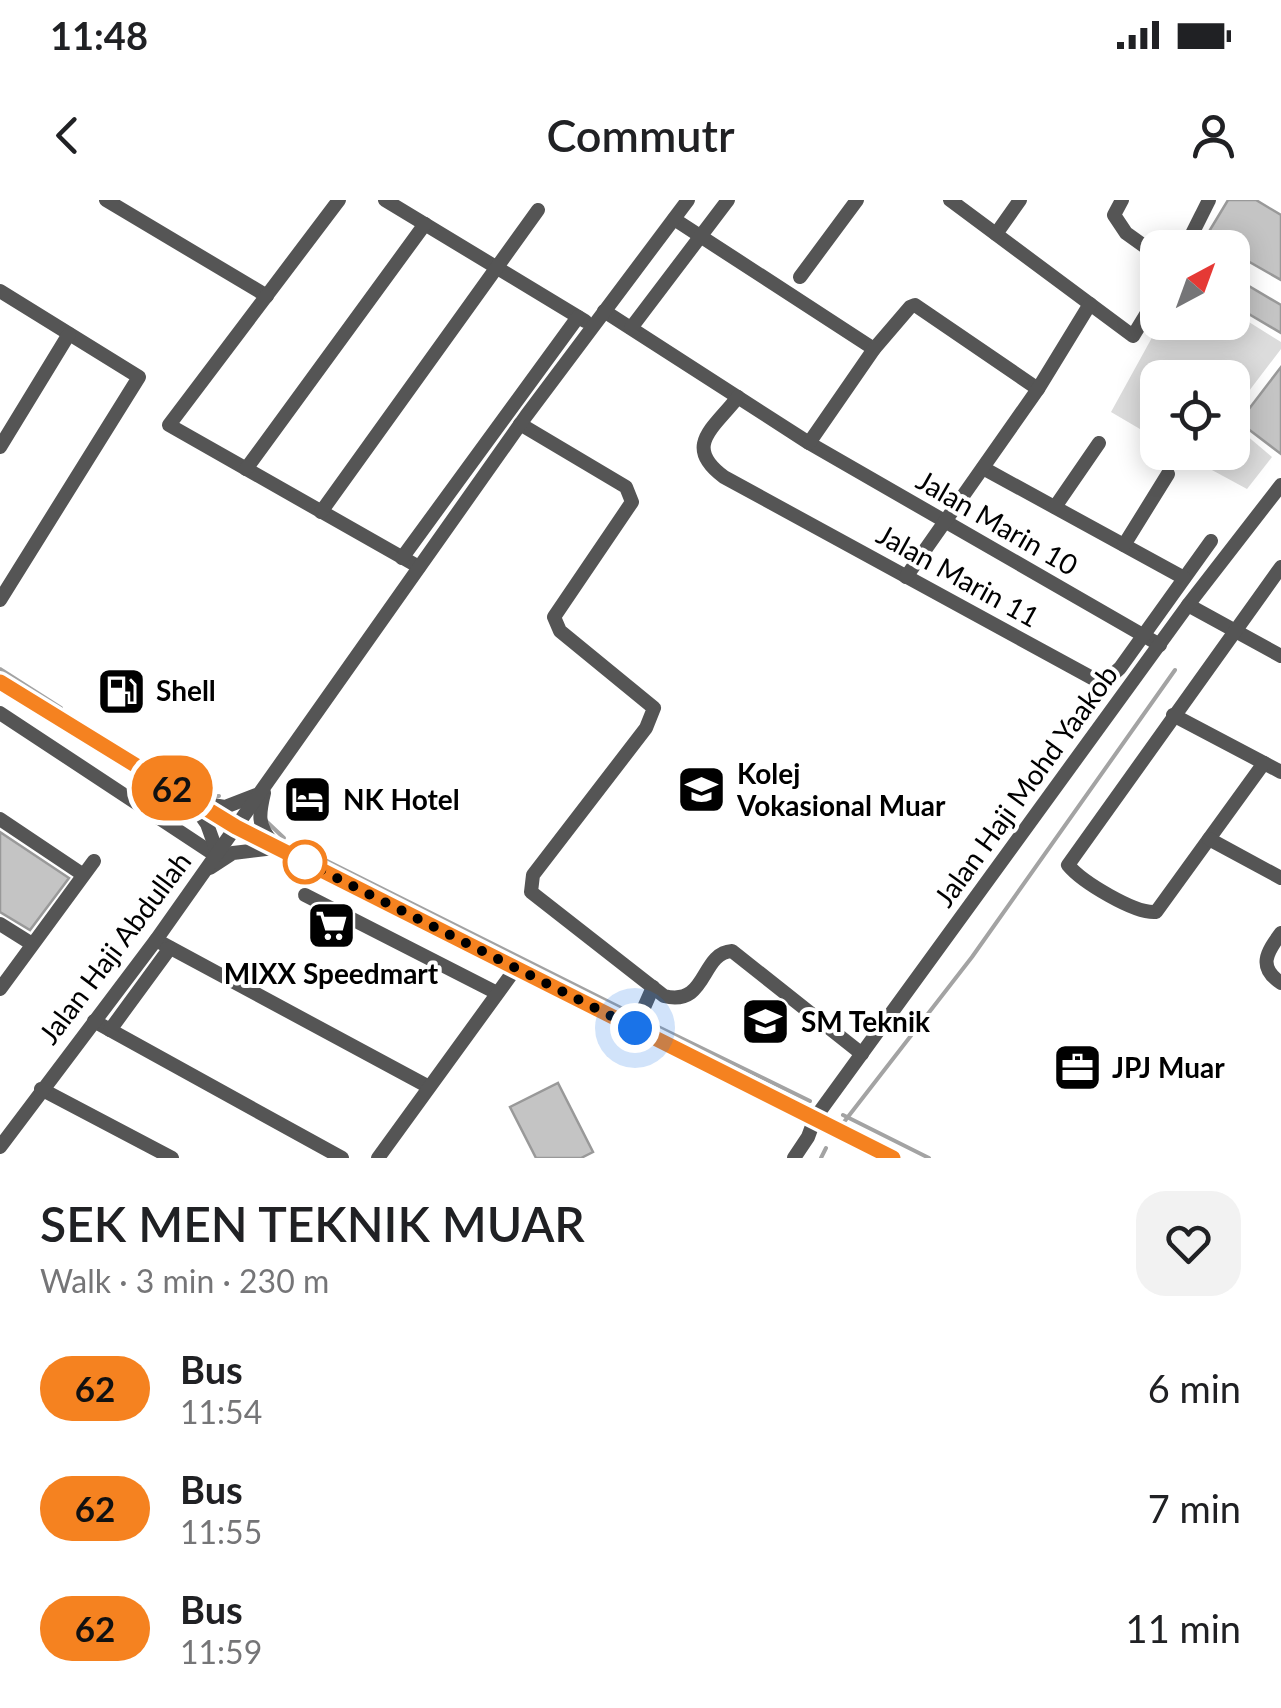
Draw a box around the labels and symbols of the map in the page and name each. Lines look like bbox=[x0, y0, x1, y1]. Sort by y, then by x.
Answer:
north arrow bbox=[1140, 230, 1250, 340]
street label: Jalan Marin 10 bbox=[911, 462, 1084, 582]
street label: Jalan Marin 11 bbox=[871, 517, 1046, 634]
street label: Jalan Haji Mohd Yaakob bbox=[926, 658, 1124, 913]
fuel station icon: Shell bbox=[95, 665, 147, 717]
place label: Shell bbox=[156, 673, 216, 707]
line badge: 62 bbox=[127, 756, 217, 820]
place label: Kolej Vokasional Muar bbox=[736, 756, 946, 822]
school or university icon: Kolej Vokasional Muar bbox=[676, 764, 728, 816]
hotel icon: NK Hotel bbox=[282, 774, 334, 826]
place label: NK Hotel bbox=[343, 782, 460, 816]
unlabelled marker bbox=[284, 841, 326, 883]
street label: Jalan Haji Abdullah bbox=[31, 845, 197, 1050]
supermarket icon: MIXX Speedmart bbox=[305, 900, 357, 952]
place label: MIXX Speedmart bbox=[224, 956, 439, 990]
school or university icon: SM Teknik bbox=[740, 996, 792, 1048]
your location bbox=[610, 1003, 660, 1053]
place label: SM Teknik bbox=[801, 1004, 930, 1038]
office icon: JPJ Muar bbox=[1051, 1042, 1103, 1094]
place label: JPJ Muar bbox=[1112, 1050, 1225, 1084]

